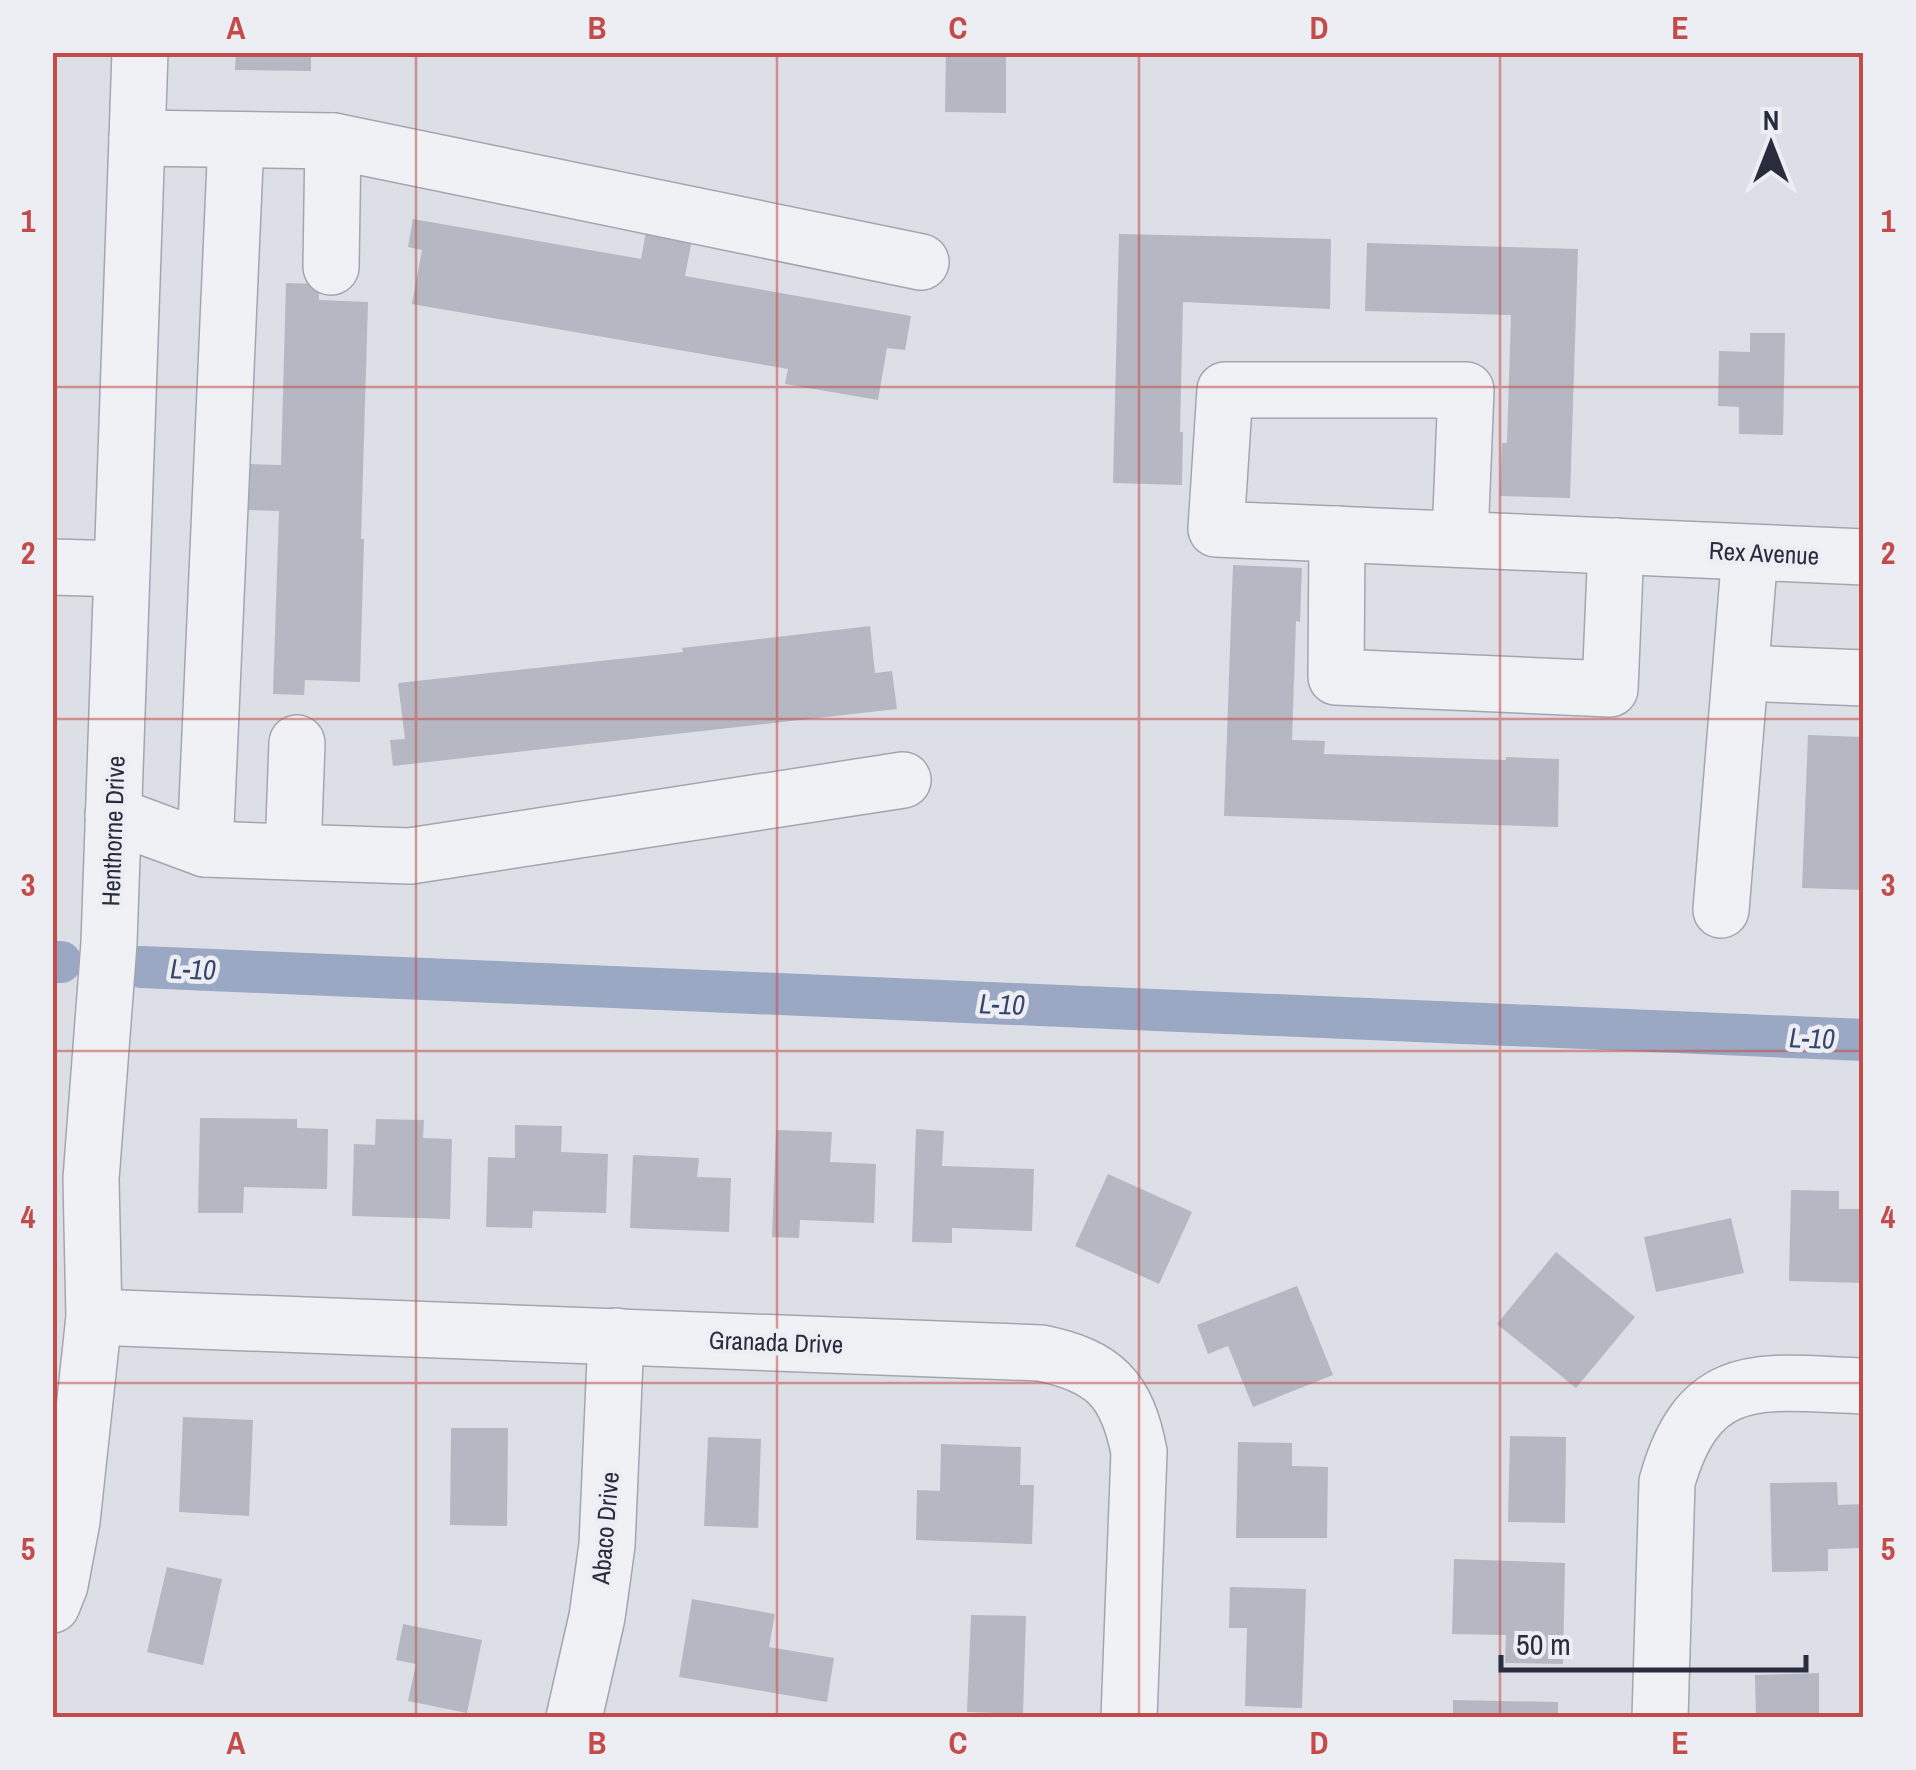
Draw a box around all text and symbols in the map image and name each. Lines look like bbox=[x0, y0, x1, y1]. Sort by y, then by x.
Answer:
text: A bbox=[227, 6, 246, 49]
text: B bbox=[588, 6, 606, 49]
text: C bbox=[949, 6, 967, 49]
text: D bbox=[1310, 6, 1328, 49]
text: E bbox=[1671, 6, 1689, 49]
north arrow bbox=[1721, 95, 1821, 195]
text: N bbox=[1763, 101, 1779, 139]
text: 1 bbox=[21, 199, 36, 242]
text: 1 bbox=[1881, 199, 1896, 242]
text: 2 bbox=[21, 531, 35, 574]
text: 2 bbox=[1881, 531, 1895, 574]
street label: Rex Avenue bbox=[1708, 533, 1820, 573]
street label: Henthorne Drive bbox=[93, 755, 133, 907]
text: 3 bbox=[21, 863, 35, 906]
text: 3 bbox=[1881, 863, 1895, 906]
water label: L-10 bbox=[169, 949, 217, 989]
water label: L-10 bbox=[978, 984, 1026, 1024]
water label: L-10 bbox=[1788, 1018, 1836, 1058]
text: 4 bbox=[21, 1195, 36, 1238]
text: 4 bbox=[1881, 1195, 1896, 1238]
street label: Granada Drive bbox=[708, 1323, 844, 1361]
street label: Abaco Drive bbox=[583, 1470, 627, 1587]
text: 5 bbox=[21, 1527, 35, 1570]
text: 5 bbox=[1881, 1527, 1895, 1570]
scale bar bbox=[1501, 1610, 1806, 1672]
text: 50 m bbox=[1516, 1624, 1571, 1664]
text: A bbox=[227, 1721, 246, 1764]
text: B bbox=[588, 1721, 606, 1764]
text: C bbox=[949, 1721, 967, 1764]
text: D bbox=[1310, 1721, 1328, 1764]
text: E bbox=[1671, 1721, 1689, 1764]

